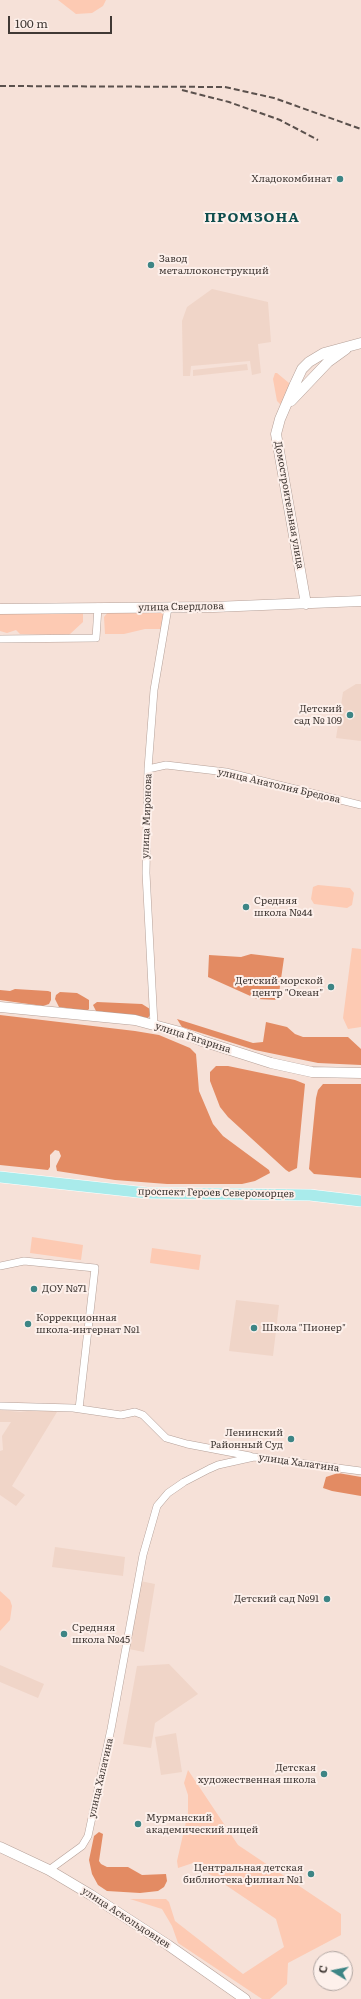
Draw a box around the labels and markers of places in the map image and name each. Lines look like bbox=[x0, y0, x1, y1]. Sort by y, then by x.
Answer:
place label: Хладокомбинат bbox=[252, 173, 332, 185]
marker: Хладокомбинат bbox=[335, 174, 345, 184]
place label: Завод металлоконструкций bbox=[159, 253, 269, 276]
marker: Завод металлоконструкций bbox=[146, 260, 156, 270]
place label: Детский сад № 109 bbox=[294, 703, 342, 726]
marker: Детский сад № 109 bbox=[345, 710, 355, 720]
place label: Средняя школа №44 bbox=[254, 895, 313, 918]
marker: Средняя школа №44 bbox=[241, 902, 251, 912]
place label: Детский морской центр "Океан" bbox=[235, 975, 323, 998]
marker: Детский морской центр "Океан" bbox=[326, 982, 336, 992]
place label: ДОУ №71 bbox=[42, 1283, 87, 1295]
marker: ДОУ №71 bbox=[29, 1284, 39, 1294]
place label: Коррекционная школа-интернат №1 bbox=[36, 1312, 140, 1336]
marker: Коррекционная школа-интернат №1 bbox=[23, 1319, 33, 1329]
place label: Школа "Пионер" bbox=[262, 1322, 346, 1334]
marker: Школа "Пионер" bbox=[249, 1323, 259, 1333]
place label: Ленинский Районный Суд bbox=[210, 1427, 283, 1450]
marker: Ленинский Районный Суд bbox=[286, 1434, 296, 1444]
place label: Детский сад №91 bbox=[234, 1593, 319, 1605]
marker: Детский сад №91 bbox=[322, 1594, 332, 1604]
place label: Средняя школа №45 bbox=[72, 1622, 130, 1646]
marker: Средняя школа №45 bbox=[59, 1629, 69, 1639]
place label: Детская художественная школа bbox=[198, 1762, 316, 1786]
marker: Детская художественная школа bbox=[319, 1769, 329, 1779]
place label: Мурманский академический лицей bbox=[146, 1812, 258, 1836]
marker: Мурманский академический лицей bbox=[133, 1819, 143, 1829]
place label: Центральная детская библиотека филиал №1 bbox=[183, 1862, 303, 1886]
marker: Центральная детская библиотека филиал №1 bbox=[306, 1869, 316, 1879]

